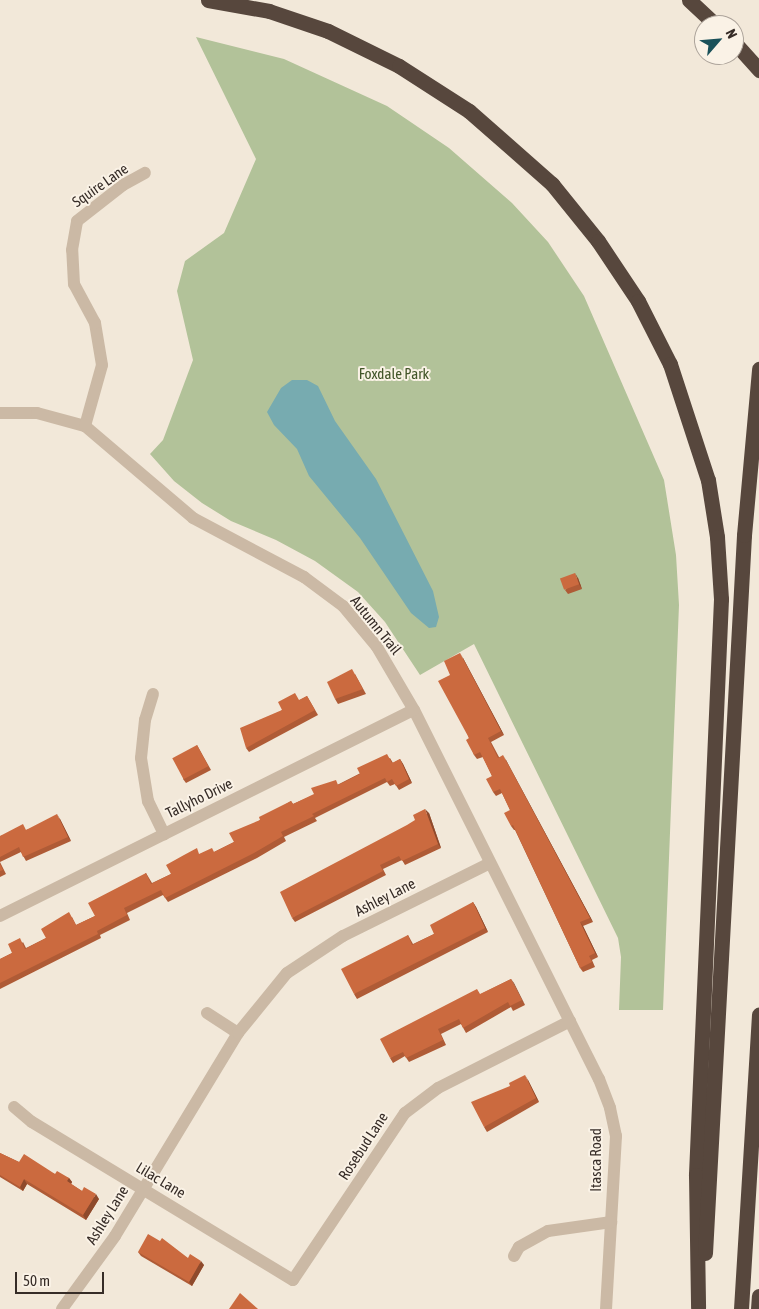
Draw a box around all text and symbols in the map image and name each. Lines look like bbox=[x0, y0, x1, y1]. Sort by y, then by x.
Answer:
north arrow bbox=[694, 15, 744, 65]
text: N bbox=[722, 26, 740, 41]
street label: Squire Lane bbox=[69, 159, 131, 211]
park label: Foxdale Park bbox=[359, 365, 429, 383]
street label: Autumn Trail bbox=[347, 592, 405, 658]
street label: Tallyho Drive bbox=[163, 774, 235, 822]
street label: Ashley Lane bbox=[352, 874, 418, 920]
street label: Rosebud Lane bbox=[334, 1109, 392, 1183]
street label: Itasca Road bbox=[587, 1128, 605, 1192]
street label: Lilac Lane bbox=[133, 1158, 189, 1202]
street label: Ashley Lane bbox=[82, 1182, 132, 1248]
scale bar bbox=[18, 1262, 106, 1294]
text: 50 m bbox=[23, 1272, 50, 1289]

